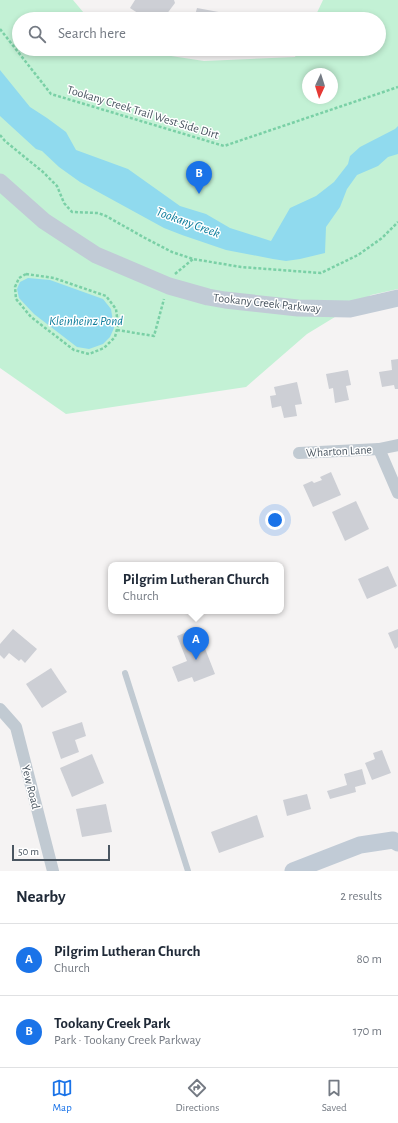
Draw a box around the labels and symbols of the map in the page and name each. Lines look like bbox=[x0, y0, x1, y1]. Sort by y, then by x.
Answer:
north arrow bbox=[302, 68, 338, 104]
street label: Tookany Creek Trail West Side Dirt bbox=[65, 83, 220, 142]
pin: B bbox=[186, 161, 212, 194]
water label: Tookany Creek bbox=[154, 205, 222, 241]
street label: Tookany Creek Parkway bbox=[213, 291, 321, 316]
water label: Kleinheinz Pond bbox=[49, 315, 123, 328]
street label: Wharton Lane bbox=[306, 443, 372, 459]
your location bbox=[265, 510, 285, 530]
pin: A bbox=[183, 627, 209, 660]
street label: Yew Road bbox=[20, 764, 42, 810]
scale bar bbox=[12, 843, 110, 862]

